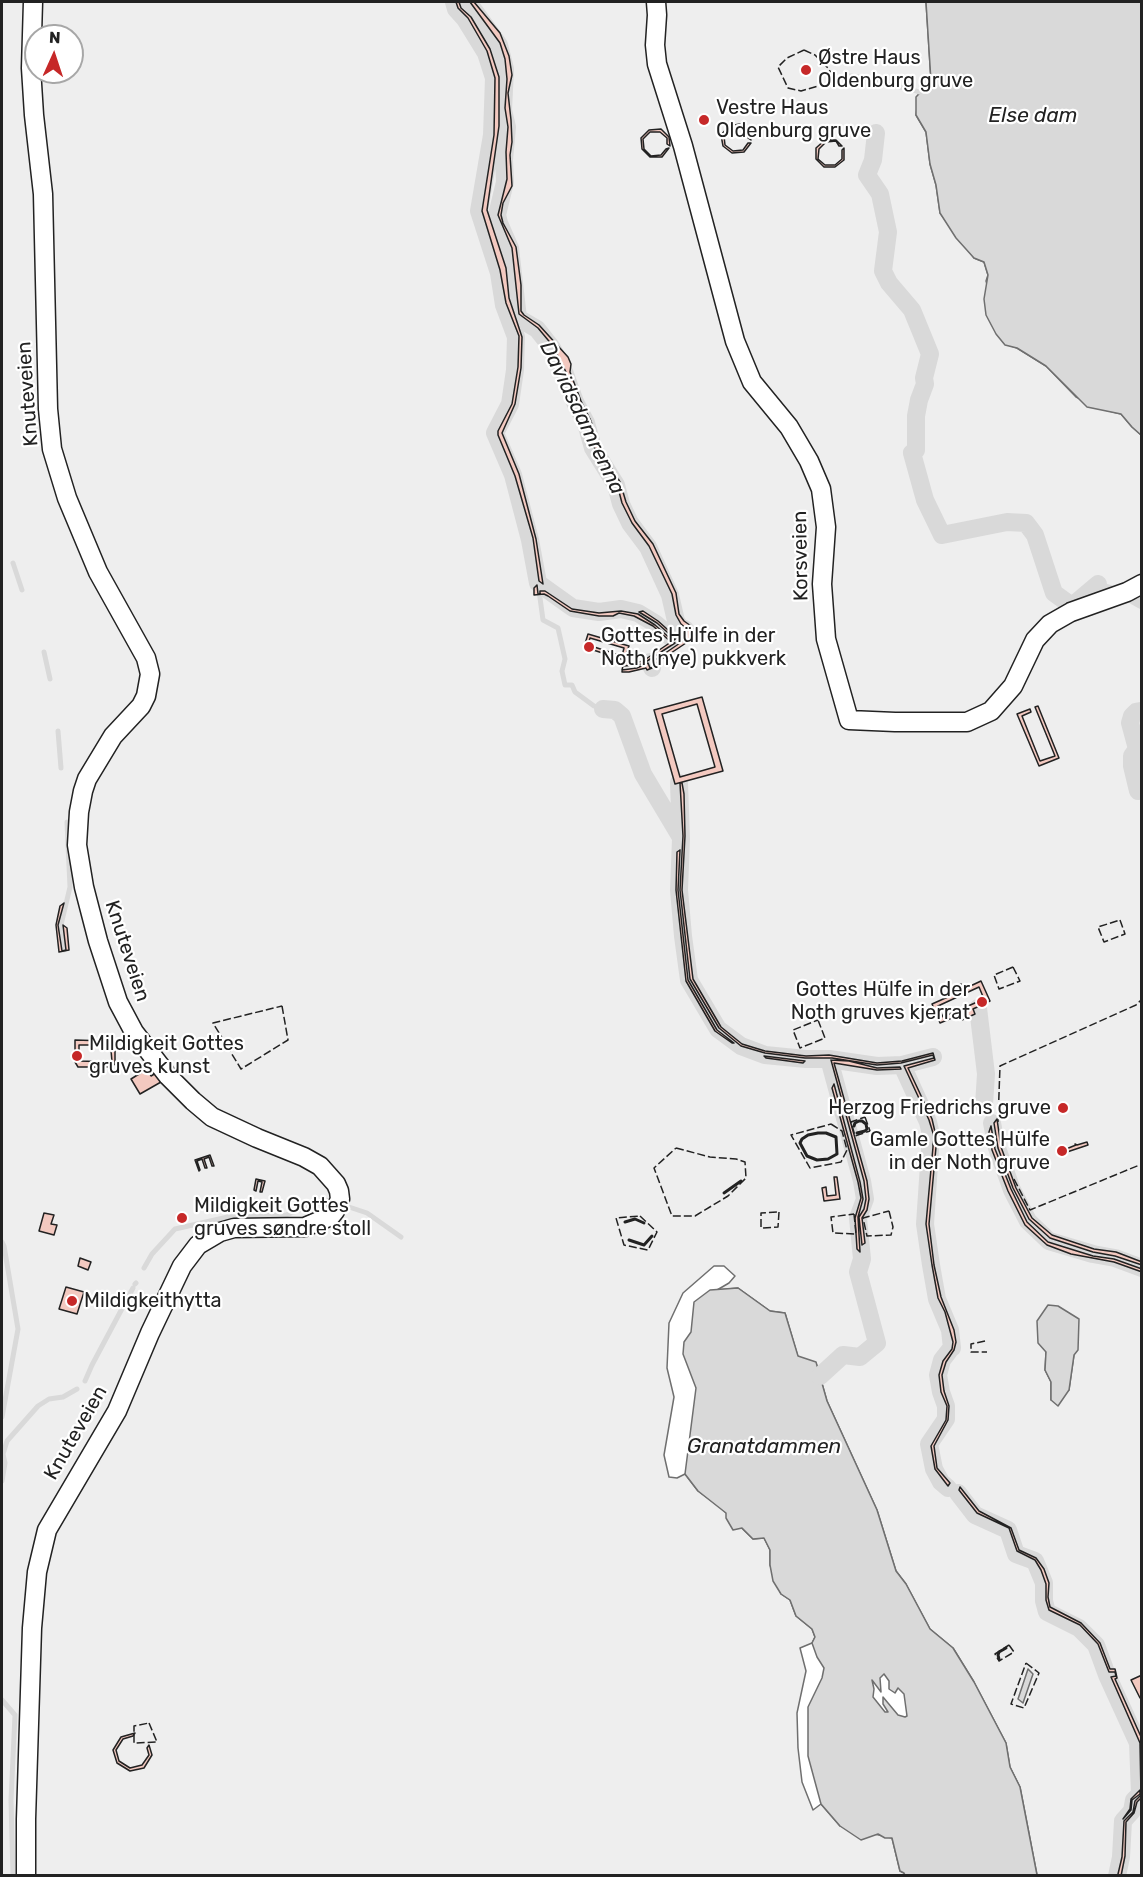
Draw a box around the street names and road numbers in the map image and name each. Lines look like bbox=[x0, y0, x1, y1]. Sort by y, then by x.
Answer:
street label: Knuteveien bbox=[12, 341, 44, 447]
street label: Korsveien bbox=[788, 511, 814, 601]
street label: Knuteveien bbox=[99, 897, 155, 1005]
street label: Knuteveien bbox=[39, 1382, 113, 1484]

